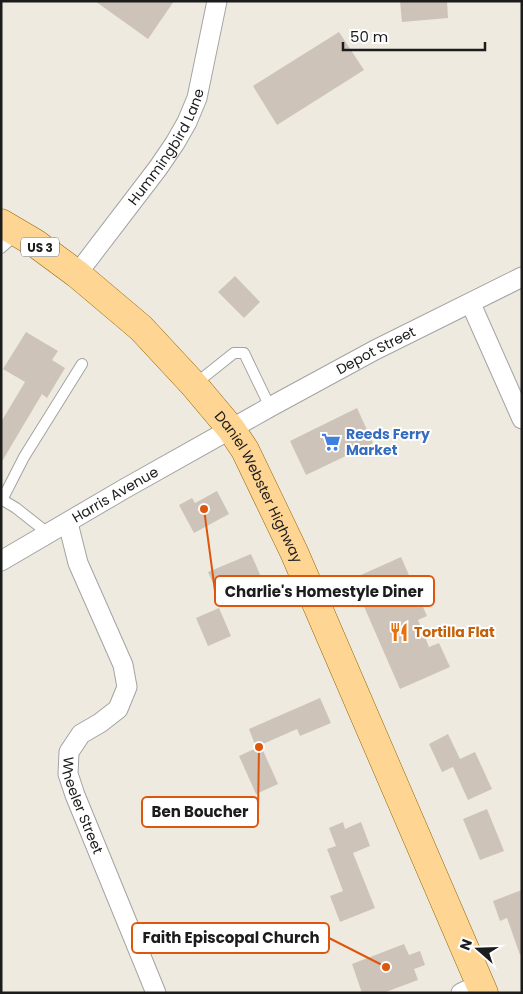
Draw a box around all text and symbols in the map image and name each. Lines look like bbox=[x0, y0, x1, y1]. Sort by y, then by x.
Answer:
scale bar bbox=[343, 20, 486, 52]
text: 50 m bbox=[350, 26, 388, 47]
street label: Hummingbird Lane bbox=[123, 87, 209, 209]
road number: US 3 bbox=[21, 238, 59, 256]
street label: Depot Street bbox=[333, 321, 419, 379]
street label: Daniel Webster Highway bbox=[210, 407, 308, 566]
place label: Reeds Ferry Market bbox=[346, 424, 430, 460]
supermarket icon: Reeds Ferry Market bbox=[320, 431, 342, 453]
street label: Harris Avenue bbox=[68, 462, 162, 527]
callout: Charlie's Homestyle Diner bbox=[215, 576, 434, 606]
text: Charlie's Homestyle Diner bbox=[225, 581, 424, 602]
restaurant icon: Tortilla Flat bbox=[388, 621, 410, 643]
place label: Tortilla Flat bbox=[414, 622, 495, 642]
street label: Wheeler Street bbox=[57, 756, 108, 857]
callout: Ben Boucher bbox=[142, 797, 258, 827]
text: Ben Boucher bbox=[152, 801, 249, 822]
callout: Faith Episcopal Church bbox=[132, 923, 329, 953]
north arrow bbox=[453, 924, 503, 974]
text: Faith Episcopal Church bbox=[142, 927, 320, 948]
text: N bbox=[455, 936, 477, 953]

